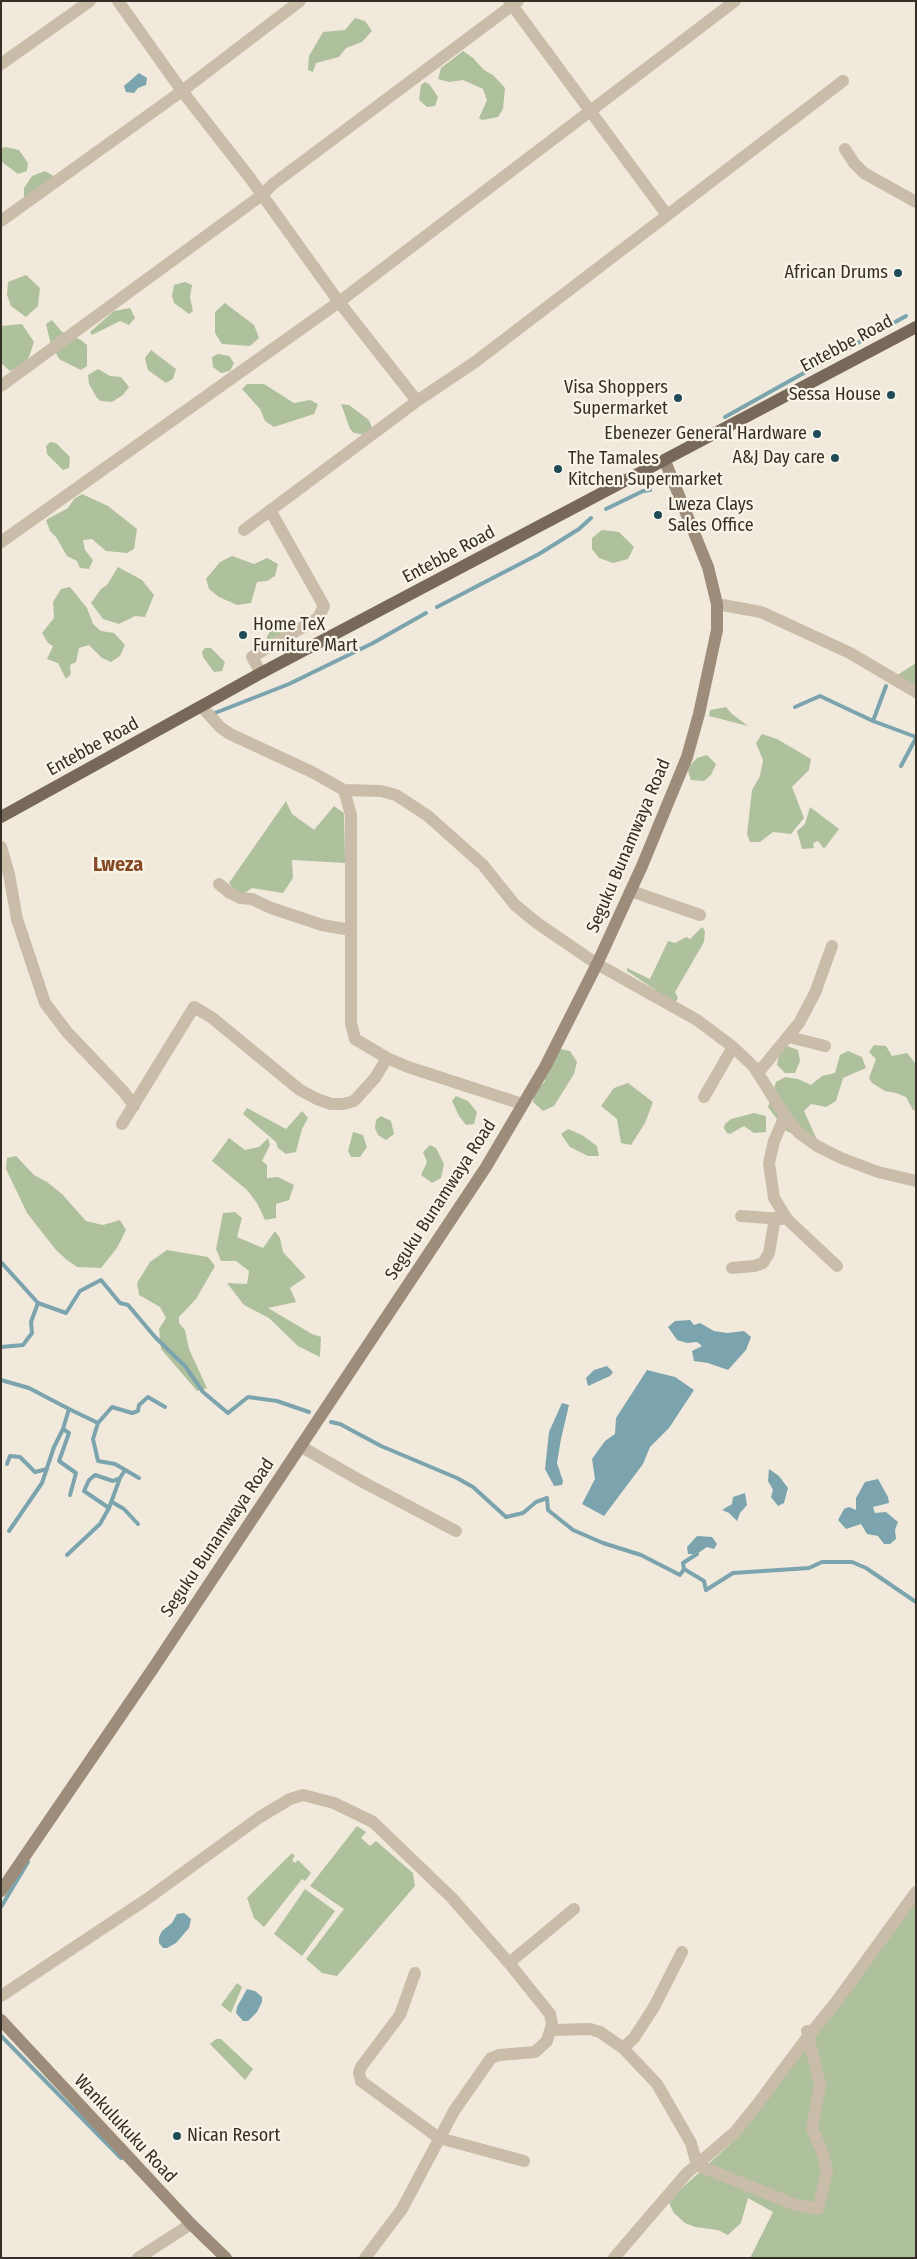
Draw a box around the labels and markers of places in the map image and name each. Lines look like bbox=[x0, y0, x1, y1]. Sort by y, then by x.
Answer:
place label: African Drums bbox=[784, 262, 888, 284]
marker: African Drums bbox=[892, 267, 904, 279]
place label: Visa Shoppers Supermarket bbox=[564, 377, 668, 419]
place label: Sessa House bbox=[789, 384, 881, 406]
marker: Sessa House bbox=[885, 389, 897, 401]
marker: Visa Shoppers Supermarket bbox=[672, 392, 684, 404]
place label: Ebenezer General Hardware bbox=[604, 423, 807, 445]
marker: Ebenezer General Hardware bbox=[811, 428, 823, 440]
place label: A&J Day care bbox=[732, 447, 825, 469]
place label: The Tamales Kitchen Supermarket bbox=[568, 448, 723, 490]
marker: A&J Day care bbox=[829, 452, 841, 464]
marker: The Tamales Kitchen Supermarket bbox=[552, 463, 564, 475]
place label: Lweza Clays Sales Office bbox=[668, 494, 754, 536]
marker: Lweza Clays Sales Office bbox=[652, 509, 664, 521]
place label: Home TeX Furniture Mart bbox=[253, 614, 358, 656]
marker: Home TeX Furniture Mart bbox=[237, 629, 249, 641]
place label: Nican Resort bbox=[187, 2125, 280, 2147]
marker: Nican Resort bbox=[171, 2130, 183, 2142]

